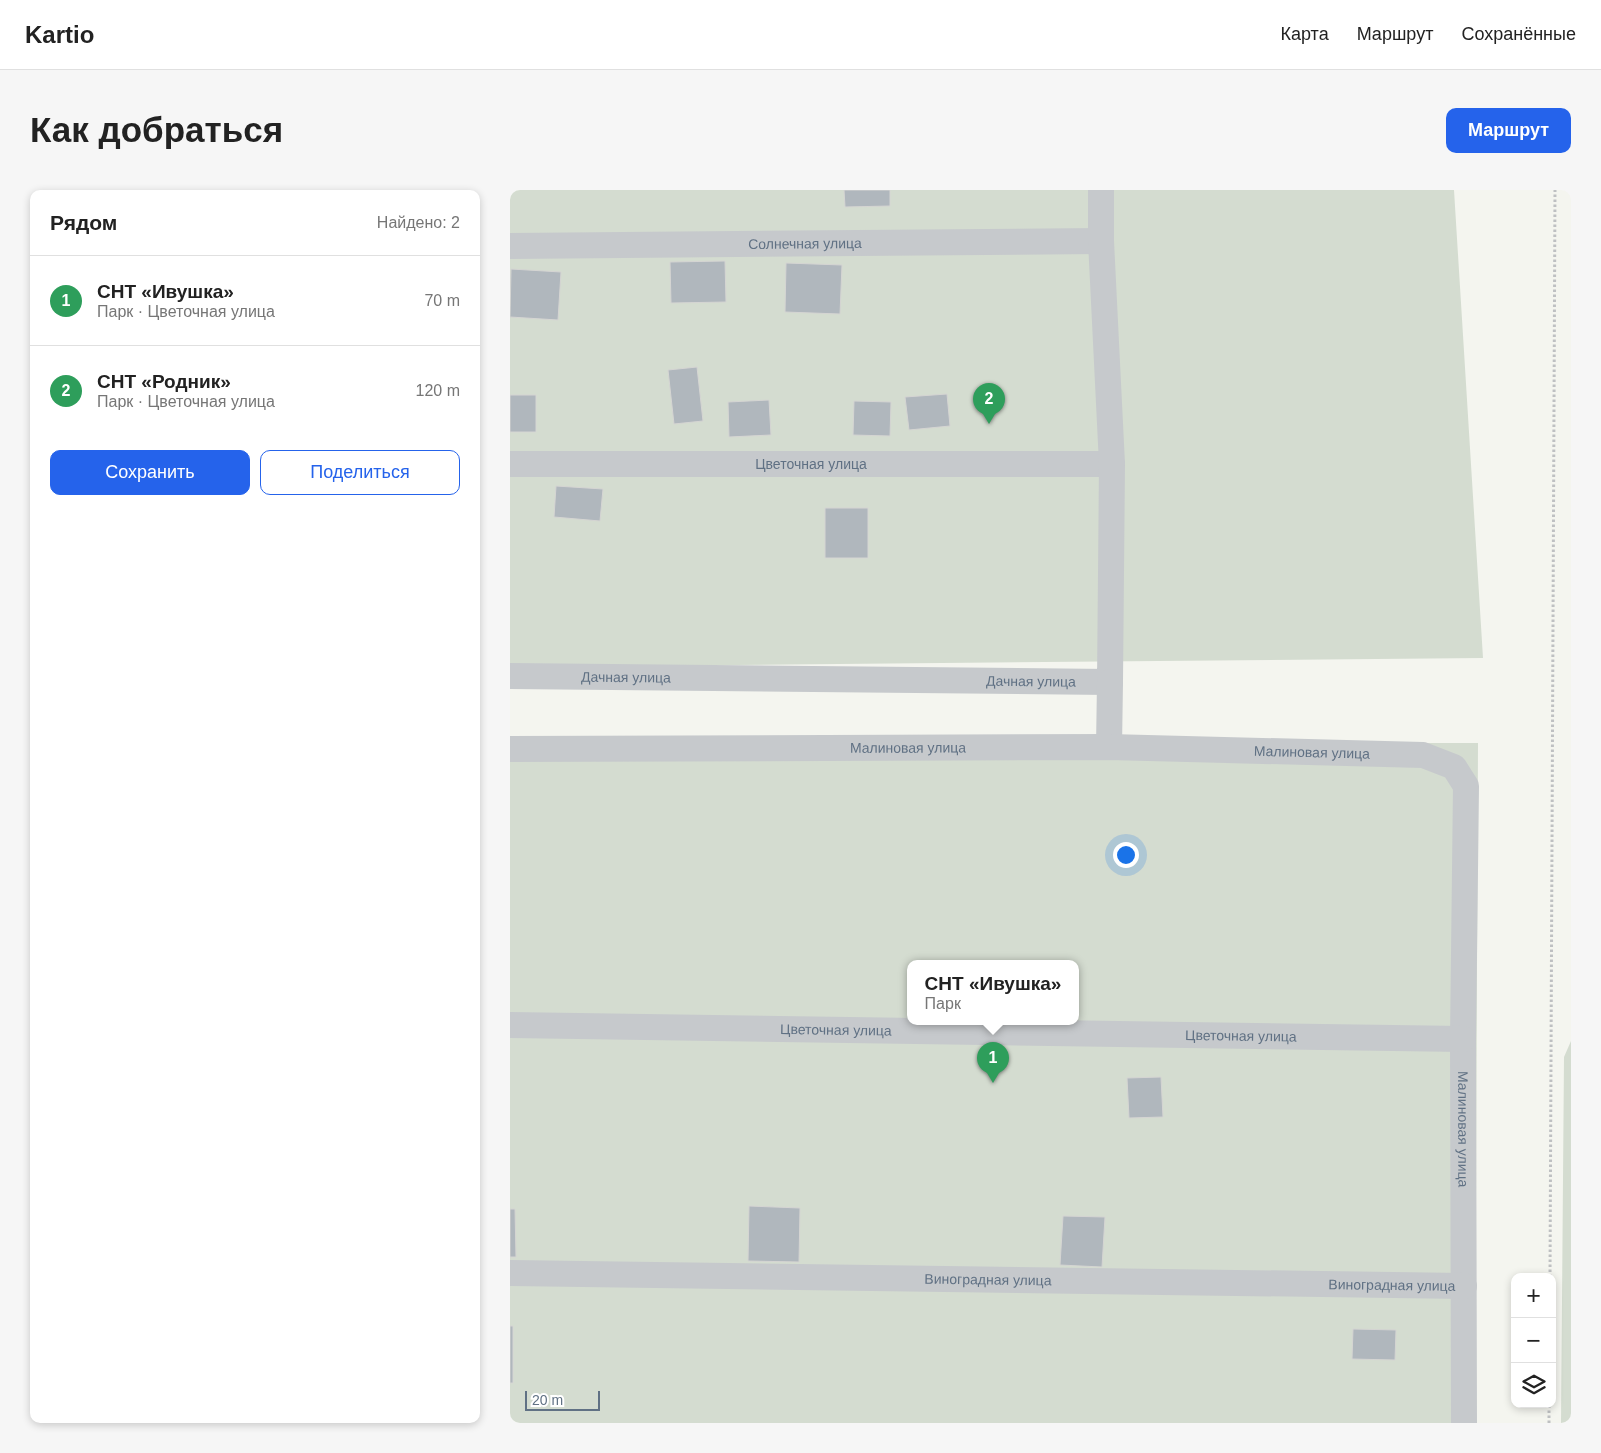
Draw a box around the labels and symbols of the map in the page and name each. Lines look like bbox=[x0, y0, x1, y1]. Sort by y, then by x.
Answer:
street label: Солнечная улица bbox=[748, 235, 862, 252]
pin: 2 bbox=[973, 383, 1005, 424]
street label: Цветочная улица bbox=[755, 456, 867, 472]
street label: Дачная улица bbox=[581, 669, 671, 686]
street label: Дачная улица bbox=[986, 673, 1076, 690]
street label: Малиновая улица bbox=[850, 739, 966, 756]
street label: Малиновая улица bbox=[1254, 743, 1370, 762]
your location bbox=[1113, 842, 1139, 868]
street label: Цветочная улица bbox=[780, 1021, 892, 1039]
street label: Цветочная улица bbox=[1185, 1027, 1297, 1045]
pin: 1 bbox=[977, 1042, 1009, 1083]
street label: Малиновая улица bbox=[1455, 1071, 1471, 1188]
street label: Виноградная улица bbox=[924, 1271, 1052, 1288]
street label: Виноградная улица bbox=[1328, 1276, 1456, 1294]
scale bar bbox=[525, 1388, 600, 1411]

